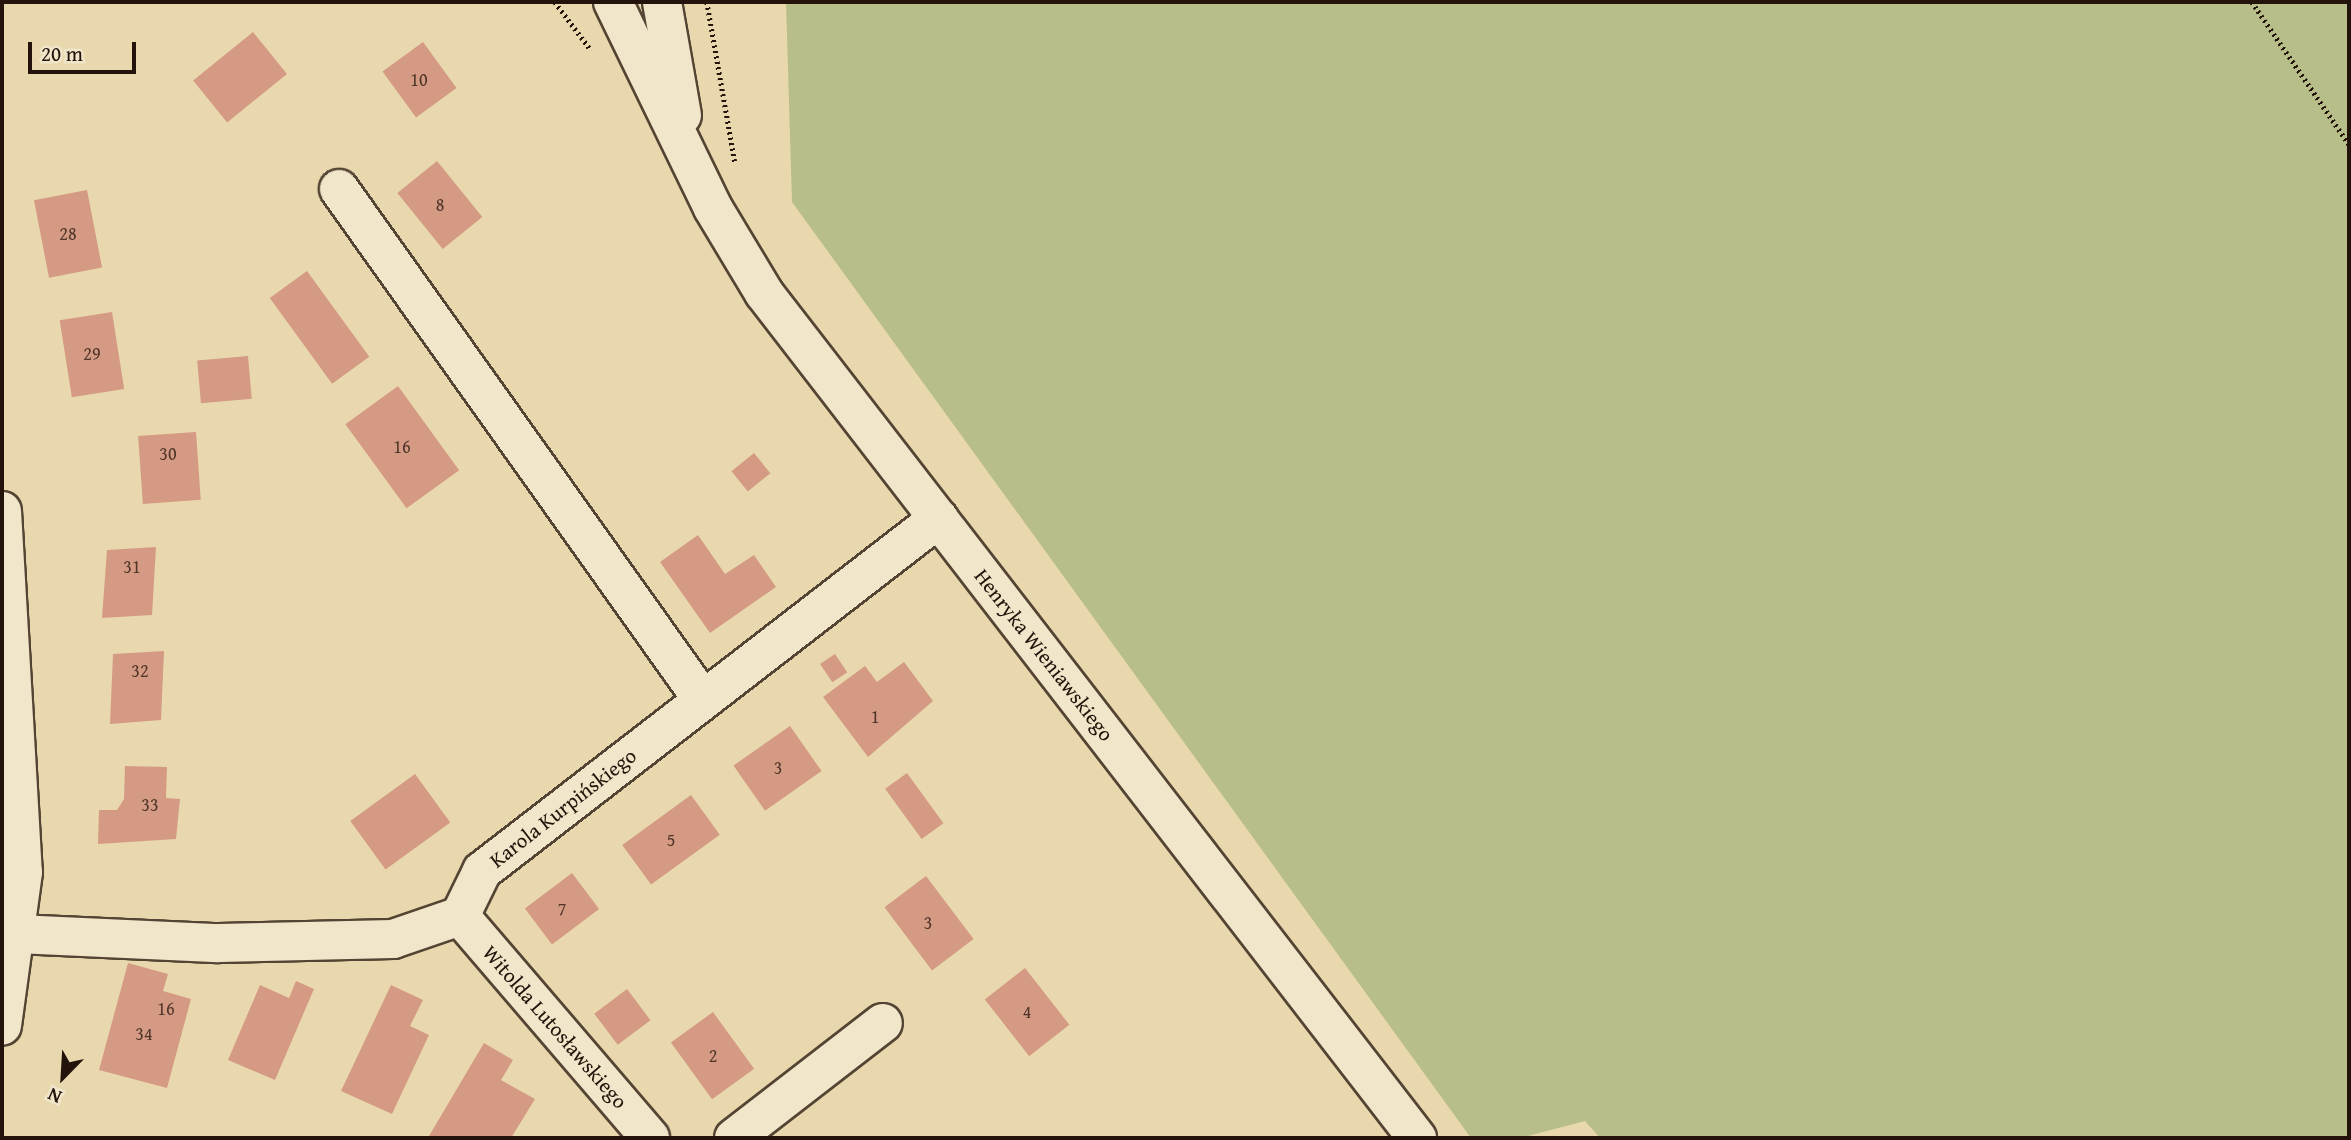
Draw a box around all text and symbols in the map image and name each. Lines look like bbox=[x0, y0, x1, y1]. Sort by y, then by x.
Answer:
scale bar bbox=[32, 28, 140, 72]
text: 20 m bbox=[41, 38, 83, 69]
house number: 10 bbox=[410, 69, 428, 91]
house number: 8 bbox=[436, 194, 444, 216]
house number: 28 bbox=[59, 223, 77, 245]
house number: 29 bbox=[83, 343, 101, 365]
house number: 16 bbox=[393, 436, 411, 458]
house number: 30 bbox=[159, 443, 177, 465]
house number: 31 bbox=[123, 556, 141, 578]
street label: Henryka Wieniawskiego bbox=[969, 564, 1119, 746]
house number: 32 bbox=[131, 660, 149, 682]
house number: 1 bbox=[871, 706, 879, 728]
street label: Karola Kurpińskiego bbox=[485, 743, 641, 873]
house number: 3 bbox=[774, 757, 782, 779]
house number: 33 bbox=[141, 794, 159, 816]
house number: 5 bbox=[667, 829, 675, 851]
house number: 7 bbox=[558, 898, 566, 920]
house number: 3 bbox=[924, 912, 932, 934]
street label: Witolda Lutosławskiego bbox=[477, 940, 633, 1114]
house number: 16 bbox=[157, 998, 175, 1020]
house number: 4 bbox=[1023, 1001, 1031, 1023]
house number: 34 bbox=[135, 1023, 153, 1045]
north arrow bbox=[28, 1042, 98, 1112]
house number: 2 bbox=[709, 1045, 717, 1067]
text: N bbox=[43, 1081, 66, 1112]

